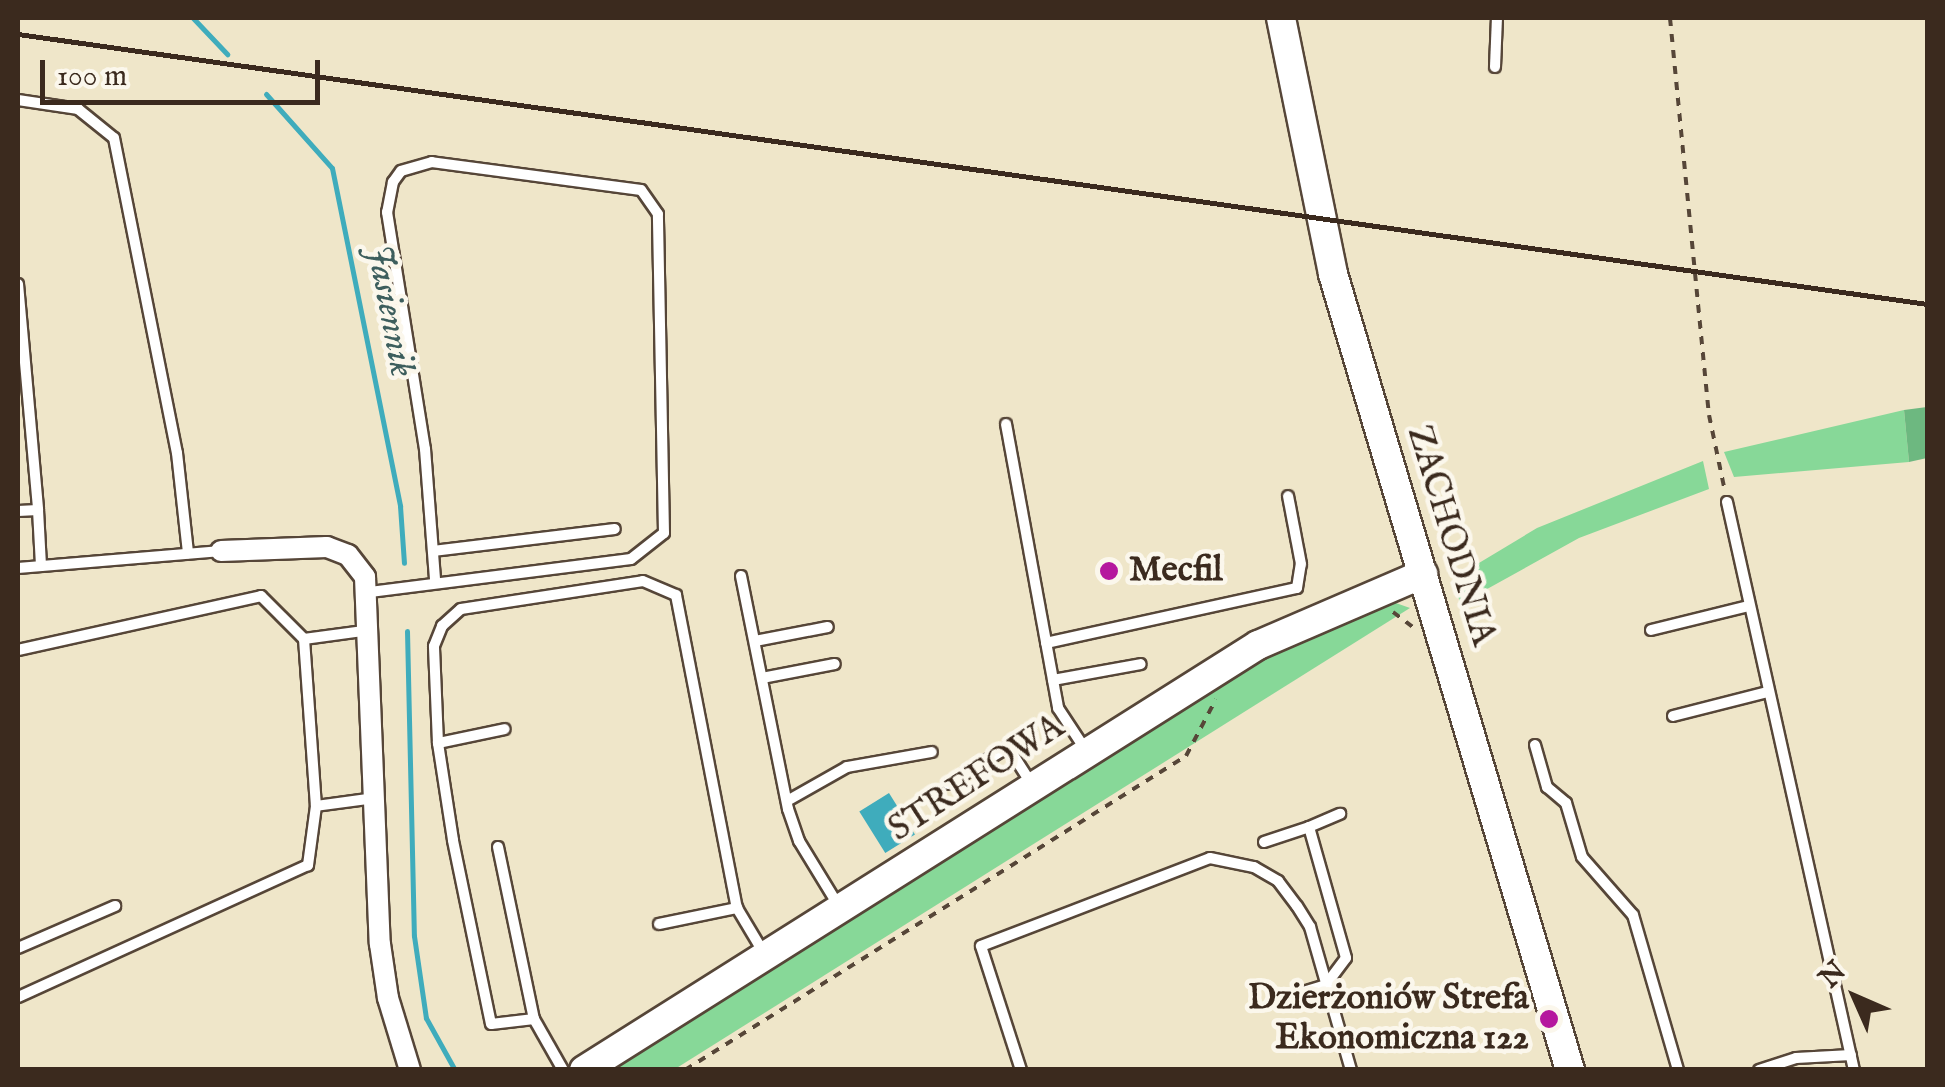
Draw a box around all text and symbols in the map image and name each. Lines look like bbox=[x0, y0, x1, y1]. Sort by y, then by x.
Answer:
scale bar bbox=[45, 40, 325, 102]
text: 100 m bbox=[57, 58, 127, 96]
water label: Jasiennik bbox=[354, 241, 424, 381]
street label: ZACHODNIA bbox=[1397, 421, 1503, 651]
place label: Mecfil bbox=[1129, 550, 1223, 592]
marker: Mecfil bbox=[1098, 560, 1120, 582]
street label: STREFOWA bbox=[882, 707, 1072, 851]
north arrow bbox=[1805, 947, 1905, 1047]
text: N bbox=[1812, 954, 1854, 996]
place label: Dzierżoniów Strefa Ekonomiczna 122 bbox=[1248, 978, 1529, 1060]
marker: Dzierżoniów Strefa Ekonomiczna 122 bbox=[1538, 1008, 1560, 1030]

